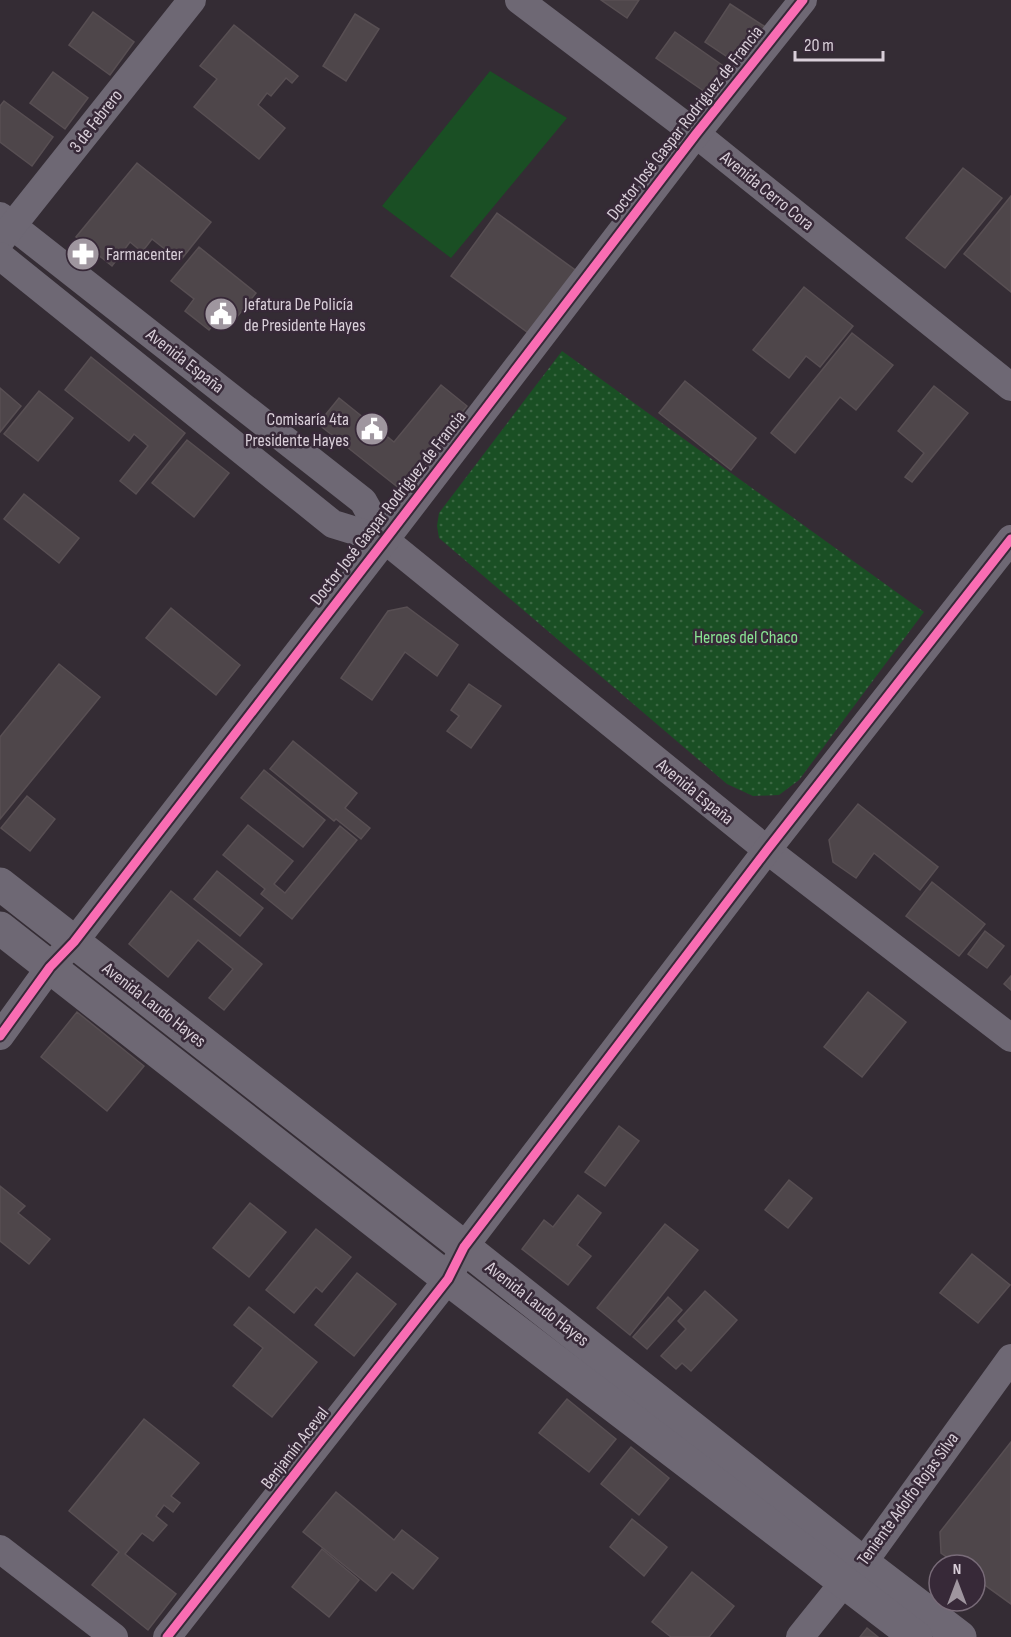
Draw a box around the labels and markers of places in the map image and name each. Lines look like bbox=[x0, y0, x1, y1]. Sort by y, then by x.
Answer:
pharmacy icon: Farmacenter bbox=[65, 236, 101, 272]
place label: Farmacenter bbox=[106, 244, 183, 265]
place label: Jefatura De Policía de Presidente Hayes bbox=[243, 294, 366, 336]
public building icon: Jefatura De Policía de Presidente Hayes bbox=[203, 296, 239, 332]
place label: Comisaría 4ta Presidente Hayes bbox=[245, 409, 349, 451]
public building icon: Comisaría 4ta Presidente Hayes bbox=[354, 411, 390, 447]

